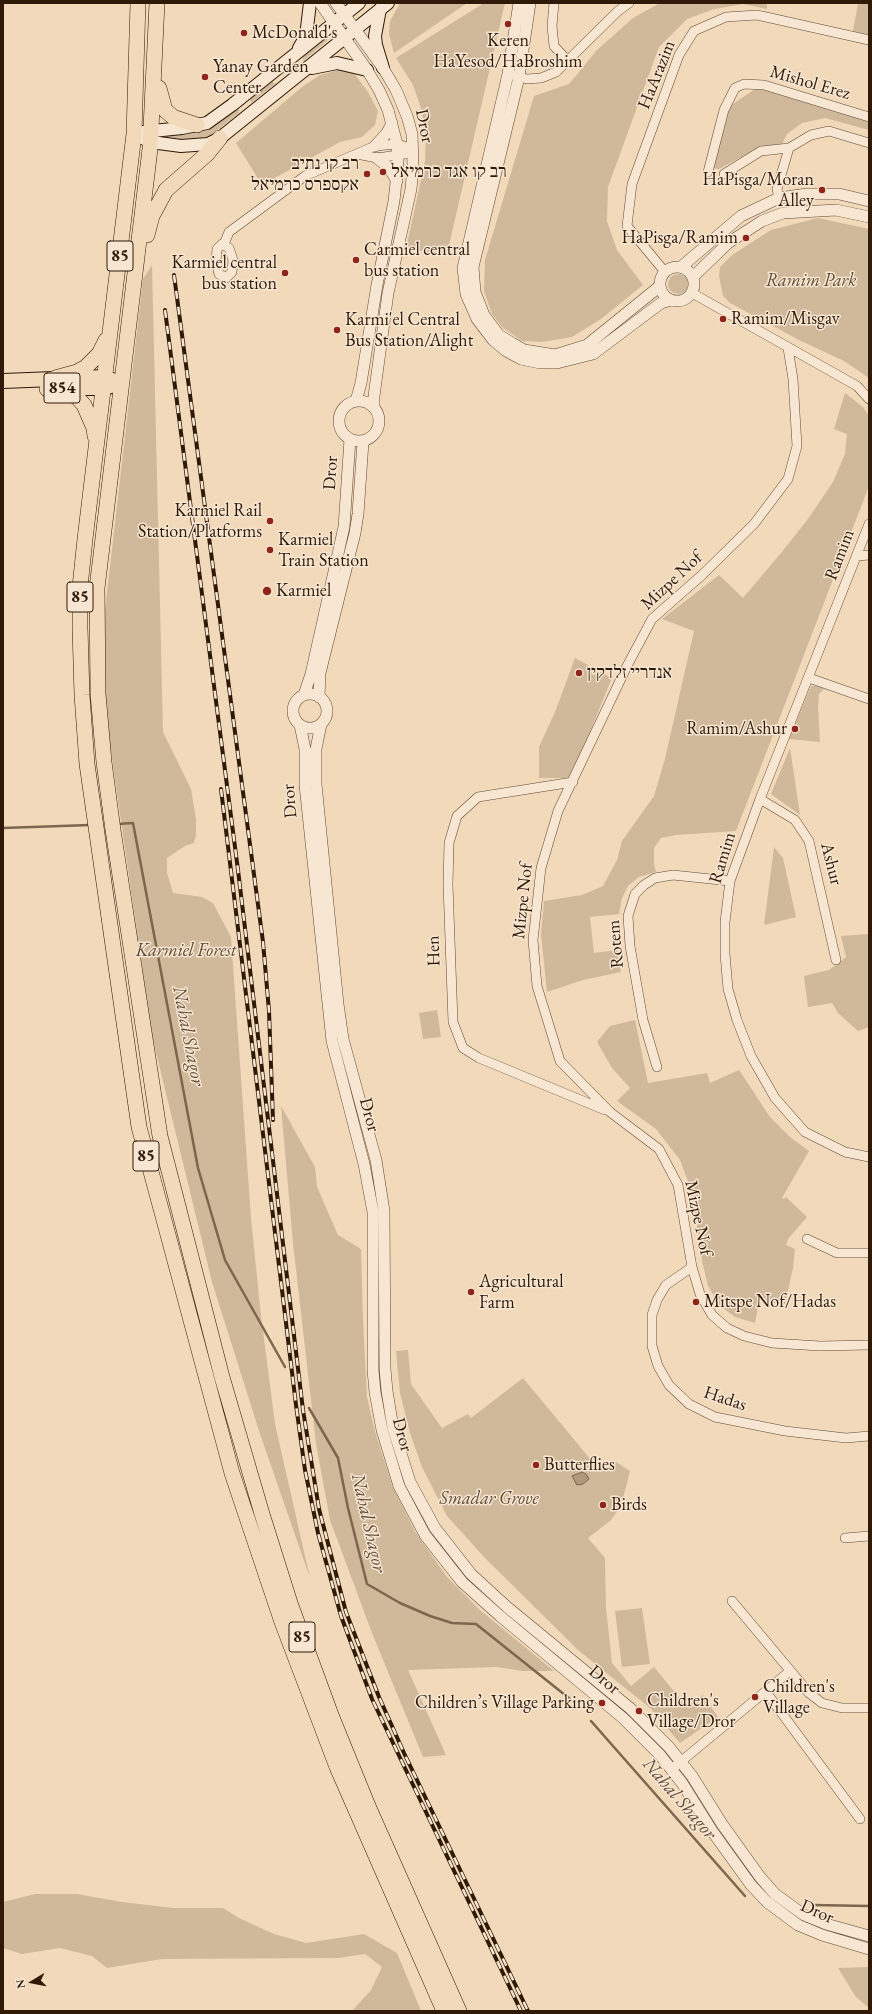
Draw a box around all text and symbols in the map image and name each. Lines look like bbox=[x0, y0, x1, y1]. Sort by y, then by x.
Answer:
marker: Keren HaYesod/HaBroshim bbox=[503, 19, 513, 29]
place label: McDonald's bbox=[252, 22, 337, 44]
marker: McDonald's bbox=[239, 28, 249, 38]
place label: Keren HaYesod/HaBroshim bbox=[433, 30, 583, 72]
street label: HaArazim bbox=[633, 37, 681, 113]
place label: Yanay Garden Center bbox=[213, 56, 309, 98]
street label: Mishol Erez bbox=[767, 61, 853, 105]
marker: Yanay Garden Center bbox=[200, 72, 210, 82]
street label: Dror bbox=[410, 107, 438, 145]
place label: רב קו נתיב אקספרס כרמיאל bbox=[251, 153, 359, 196]
place label: רב קו אגד כרמיאל bbox=[391, 161, 507, 183]
marker: רב קו אגד כרמיאל bbox=[378, 167, 388, 177]
marker: רב קו נתיב אקספרס כרמיאל bbox=[362, 169, 372, 179]
place label: HaPisga/Moran Alley bbox=[702, 169, 814, 212]
marker: HaPisga/Moran Alley bbox=[817, 185, 827, 195]
place label: HaPisga/Ramim bbox=[621, 227, 738, 249]
marker: HaPisga/Ramim bbox=[741, 233, 751, 243]
place label: Carmiel central bus station bbox=[364, 239, 470, 282]
road number: 85 bbox=[107, 241, 133, 271]
place label: Karmiel central bus station bbox=[172, 252, 277, 294]
marker: Carmiel central bus station bbox=[351, 255, 361, 265]
marker: Karmiel central bus station bbox=[280, 268, 290, 278]
park label: Ramim Park bbox=[766, 270, 856, 292]
place label: Ramim/Misgav bbox=[731, 308, 840, 330]
place label: Karmi'el Central Bus Station/Alight bbox=[345, 309, 473, 352]
marker: Ramim/Misgav bbox=[718, 314, 728, 324]
marker: Karmi'el Central Bus Station/Alight bbox=[332, 325, 342, 335]
road number: 854 bbox=[44, 373, 80, 403]
street label: Dror bbox=[319, 455, 343, 491]
place label: Karmiel Rail Station/Platforms bbox=[138, 500, 262, 542]
marker: Karmiel Rail Station/Platforms bbox=[265, 516, 275, 526]
street label: Ramim bbox=[821, 527, 859, 583]
place label: Karmiel Train Station bbox=[278, 529, 369, 572]
marker: Karmiel Train Station bbox=[265, 545, 275, 555]
street label: Mizpe Nof bbox=[637, 547, 707, 615]
place label: Karmiel bbox=[276, 580, 331, 602]
road number: 85 bbox=[67, 582, 93, 612]
marker: Karmiel bbox=[261, 585, 273, 597]
place label: אנדריי זלדקין bbox=[587, 662, 672, 684]
marker: אנדריי זלדקין bbox=[574, 668, 584, 678]
place label: Ramim/Ashur bbox=[686, 718, 787, 740]
marker: Ramim/Ashur bbox=[790, 724, 800, 734]
street label: Dror bbox=[278, 783, 302, 819]
street label: Ramim bbox=[705, 830, 741, 886]
street label: Ashur bbox=[815, 841, 847, 887]
street label: Mizpe Nof bbox=[508, 862, 538, 940]
street label: Rotem bbox=[603, 919, 629, 969]
street label: Hen bbox=[423, 935, 445, 967]
park label: Karmiel Forest bbox=[136, 940, 236, 962]
water label: Nahal Shagor bbox=[167, 984, 209, 1088]
street label: Dror bbox=[354, 1096, 384, 1134]
road number: 85 bbox=[133, 1141, 159, 1171]
street label: Mizpe Nof bbox=[680, 1178, 716, 1258]
place label: Agricultural Farm bbox=[479, 1271, 563, 1314]
marker: Agricultural Farm bbox=[466, 1287, 476, 1297]
place label: Mitspe Nof/Hadas bbox=[704, 1291, 836, 1313]
marker: Mitspe Nof/Hadas bbox=[691, 1297, 701, 1307]
street label: Hadas bbox=[701, 1382, 749, 1416]
street label: Dror bbox=[387, 1416, 417, 1454]
place label: Butterflies bbox=[544, 1454, 615, 1476]
marker: Butterflies bbox=[531, 1460, 541, 1470]
water label: Nahal Shagor bbox=[346, 1471, 390, 1575]
park label: Smadar Grove bbox=[439, 1488, 539, 1510]
place label: Birds bbox=[611, 1494, 647, 1516]
marker: Birds bbox=[598, 1500, 608, 1510]
road number: 85 bbox=[289, 1622, 315, 1652]
street label: Dror bbox=[584, 1661, 624, 1699]
place label: Children's Village bbox=[763, 1676, 835, 1718]
place label: Children's Village/Dror bbox=[647, 1690, 736, 1732]
place label: Children’s Village Parking bbox=[415, 1692, 594, 1714]
marker: Children's Village bbox=[750, 1692, 760, 1702]
marker: Children’s Village Parking bbox=[597, 1698, 607, 1708]
marker: Children's Village/Dror bbox=[634, 1706, 644, 1716]
water label: Nahal Shagor bbox=[637, 1753, 721, 1845]
street label: Dror bbox=[797, 1895, 837, 1929]
north arrow bbox=[12, 1962, 52, 2002]
text: N bbox=[13, 1978, 28, 1990]

